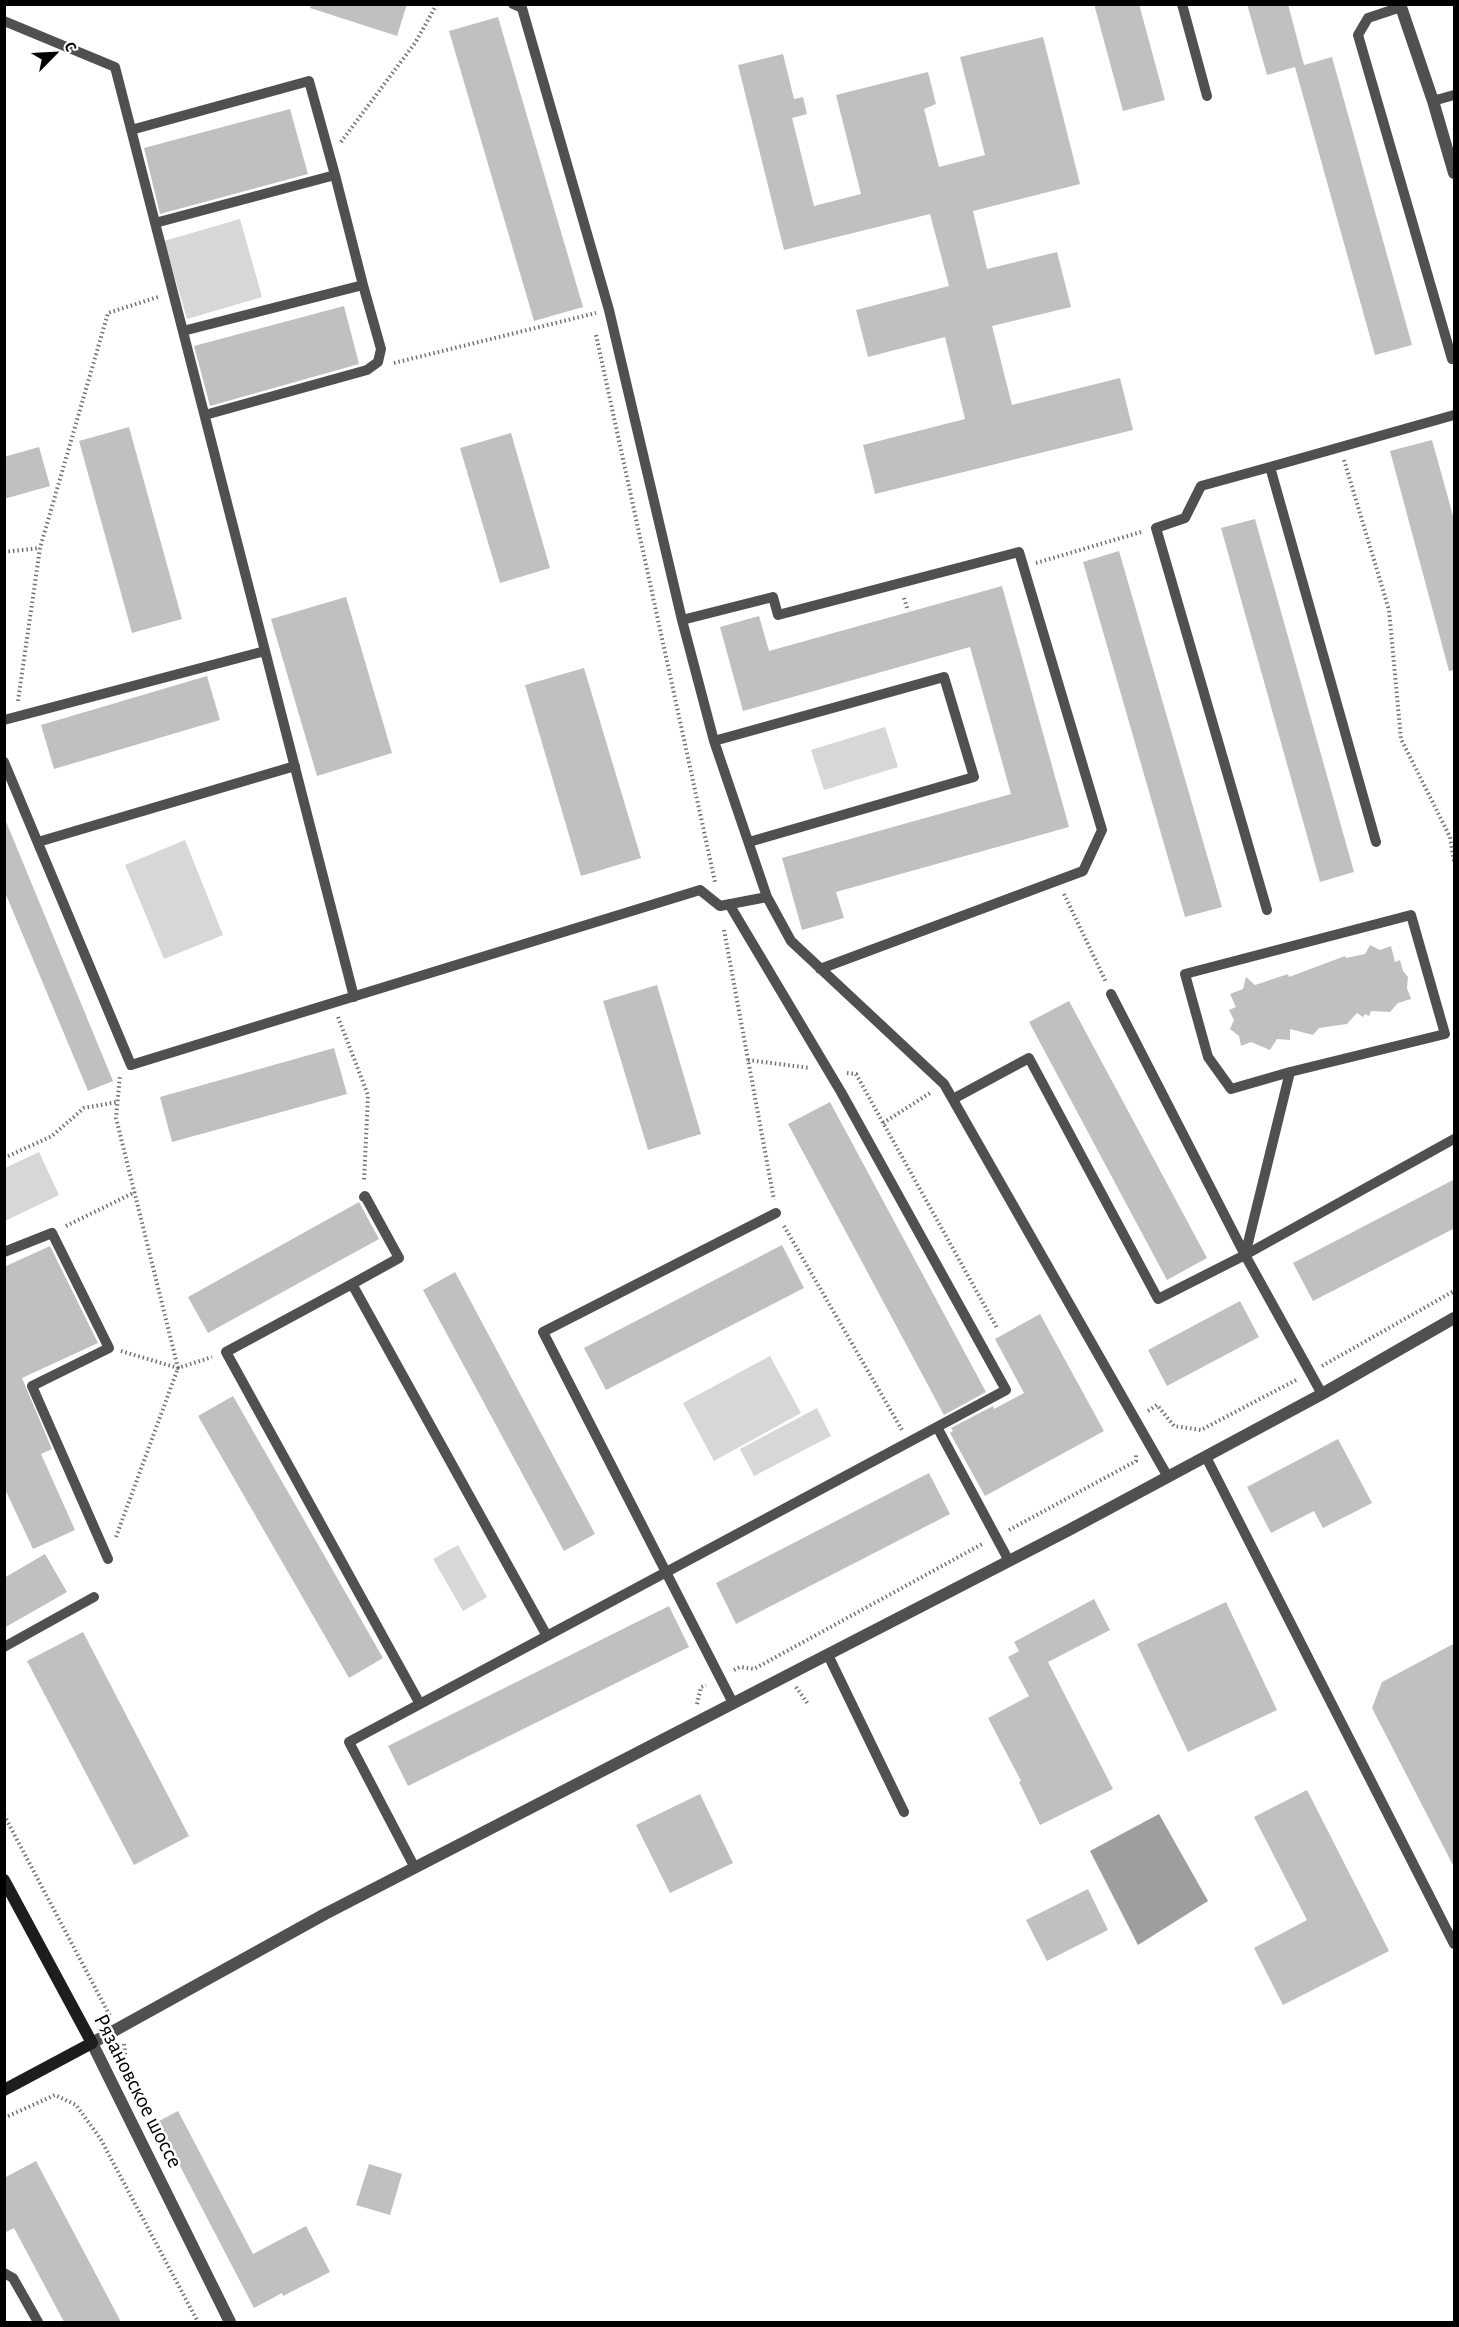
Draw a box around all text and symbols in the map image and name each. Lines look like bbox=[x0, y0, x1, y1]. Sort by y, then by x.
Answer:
north arrow bbox=[24, 24, 84, 84]
text: С bbox=[61, 39, 80, 54]
street label: Рязановское шоссе bbox=[88, 2009, 188, 2173]

